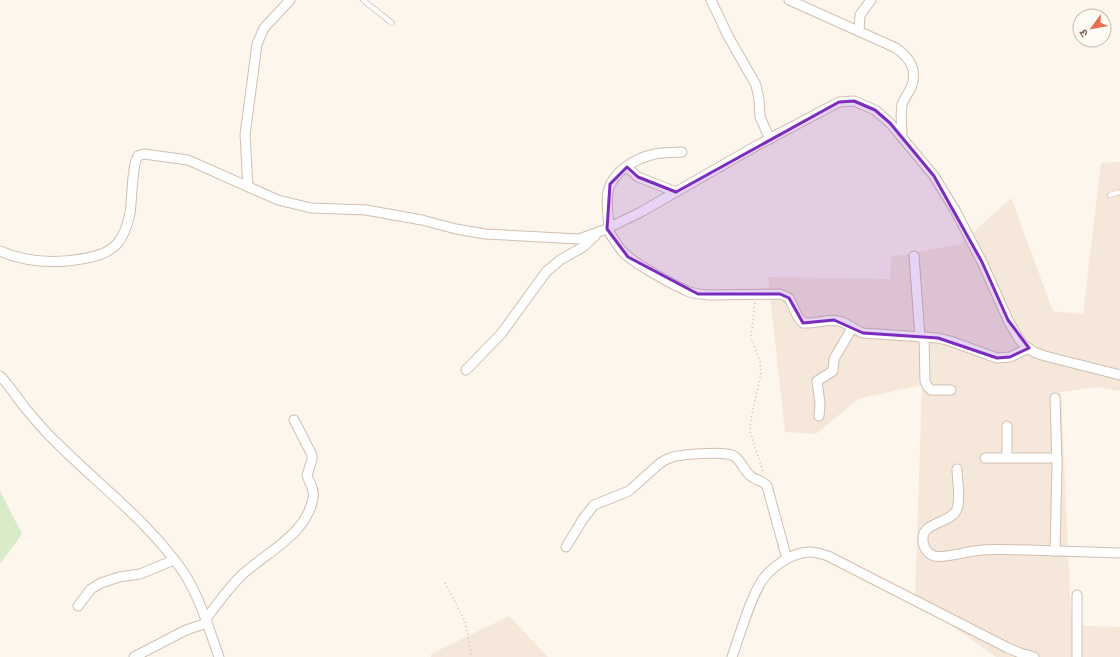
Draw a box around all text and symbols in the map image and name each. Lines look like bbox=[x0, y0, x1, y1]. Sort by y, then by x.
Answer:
north arrow bbox=[1072, 8, 1112, 48]
text: उ bbox=[1076, 26, 1092, 39]

